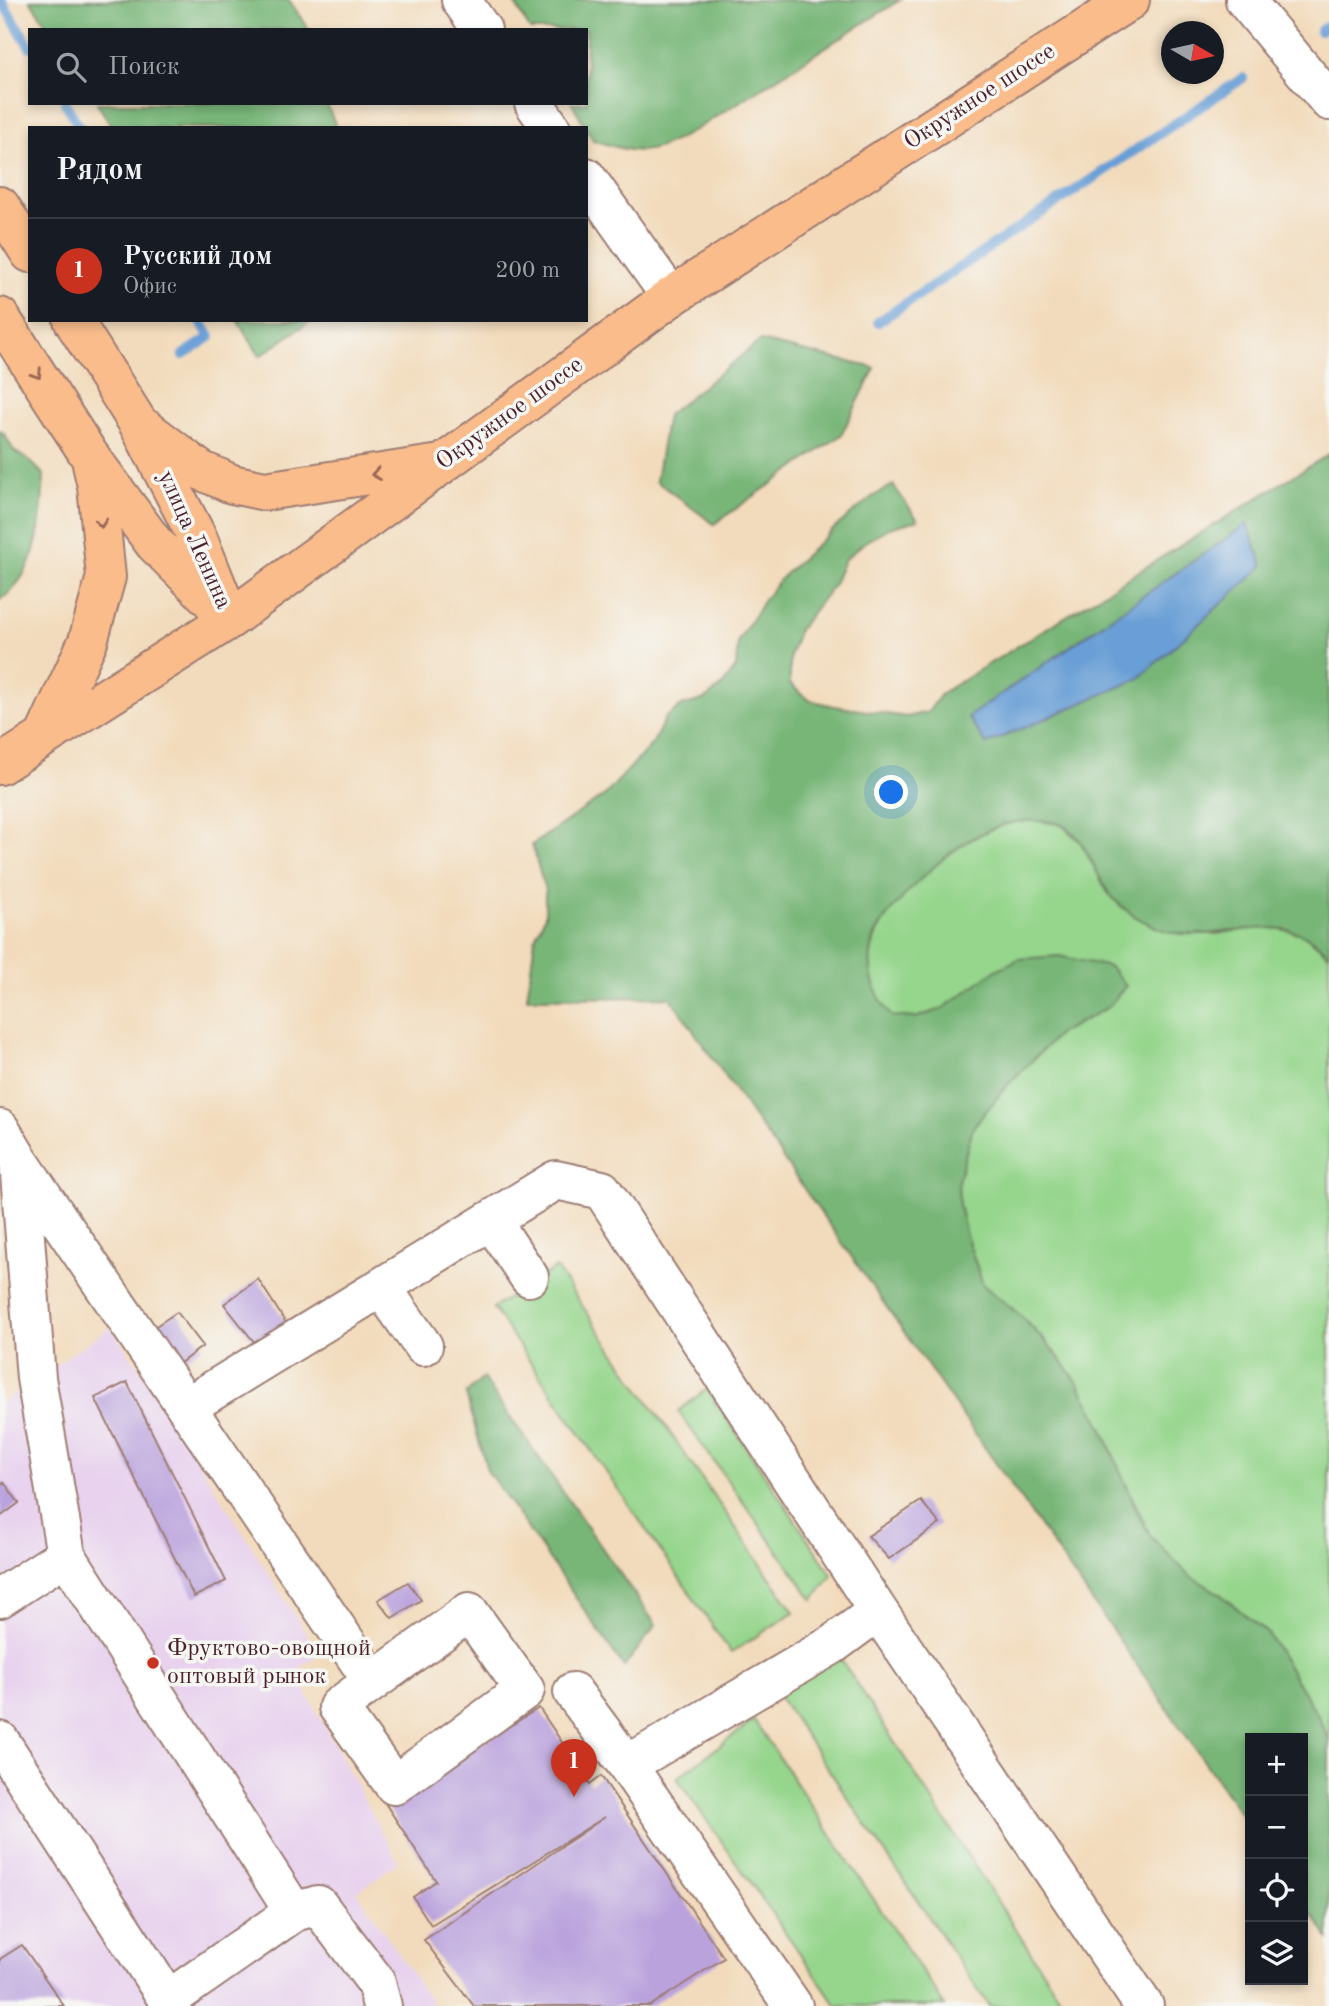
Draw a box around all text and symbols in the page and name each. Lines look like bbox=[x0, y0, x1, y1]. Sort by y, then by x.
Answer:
north arrow bbox=[1161, 21, 1224, 84]
search box bbox=[28, 28, 588, 105]
street label: Окружное шоссе bbox=[900, 39, 1060, 155]
icon: search bbox=[52, 48, 90, 86]
text: Поиск bbox=[108, 54, 180, 80]
text: Рядом bbox=[56, 156, 143, 186]
text: Русский дом bbox=[123, 244, 272, 270]
text: 1 bbox=[72, 259, 86, 282]
text: 200 m bbox=[495, 259, 560, 282]
text: Офис bbox=[123, 275, 177, 298]
street label: Окружное шоссе bbox=[432, 353, 588, 475]
one-way arrow bbox=[29, 367, 42, 380]
one-way arrow bbox=[370, 466, 382, 481]
street label: улица Ленина bbox=[153, 467, 235, 613]
one-way arrow bbox=[93, 517, 108, 528]
your location bbox=[874, 775, 908, 809]
place label: Фруктово-овощной оптовый рынок bbox=[167, 1637, 371, 1689]
marker: Фруктово-овощной оптовый рынок bbox=[145, 1655, 161, 1671]
map controls bbox=[1245, 1733, 1308, 1985]
button: + bbox=[1245, 1733, 1308, 1796]
pin: 1 bbox=[551, 1739, 597, 1797]
button: − bbox=[1245, 1796, 1308, 1859]
button: locate bbox=[1245, 1859, 1308, 1922]
button: layers bbox=[1245, 1922, 1308, 1985]

